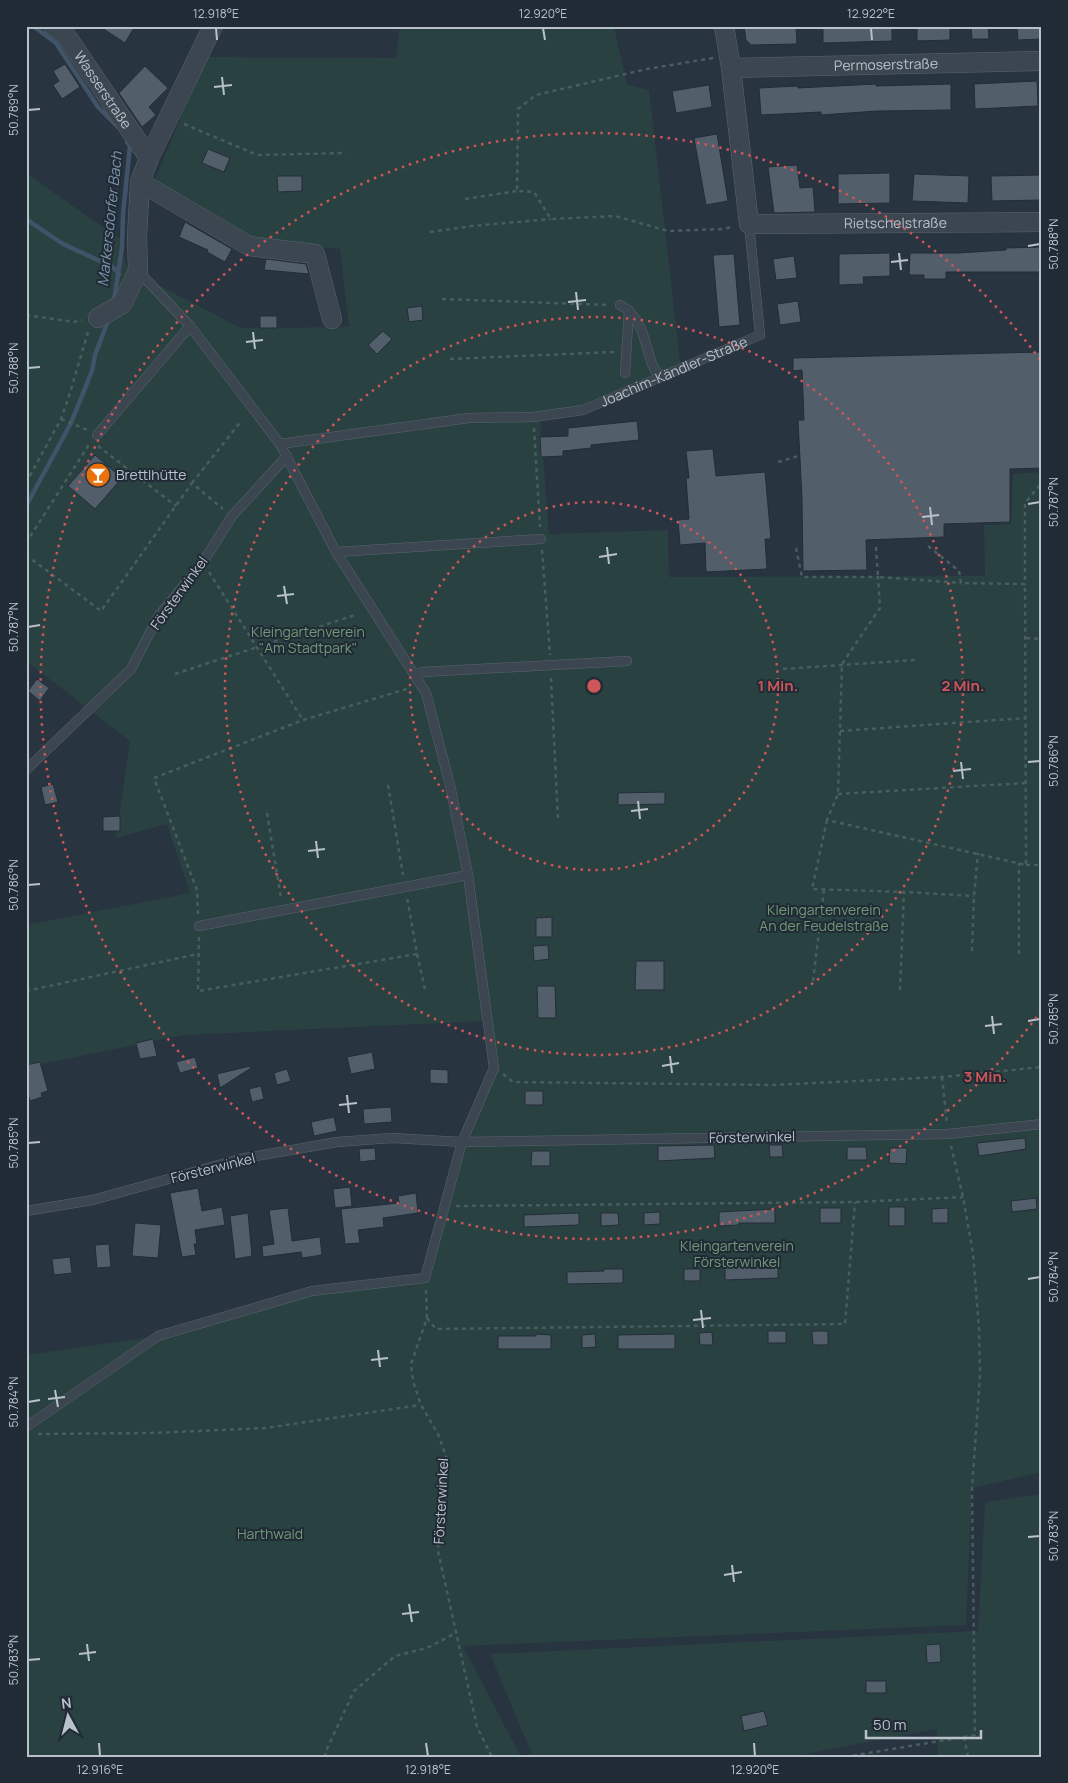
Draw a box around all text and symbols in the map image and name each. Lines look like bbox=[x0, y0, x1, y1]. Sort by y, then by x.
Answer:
text: 12.918°E bbox=[193, 5, 239, 22]
text: 12.920°E bbox=[519, 5, 567, 22]
text: 12.922°E bbox=[847, 5, 895, 22]
street label: Wasserstraße bbox=[70, 47, 136, 132]
street label: Permoserstraße bbox=[834, 53, 938, 75]
text: 50.789°N bbox=[5, 84, 22, 136]
water label: Markersdorfer Bach bbox=[92, 149, 127, 287]
street label: Rietschelstraße bbox=[844, 213, 947, 232]
text: 50.788°N bbox=[1045, 219, 1062, 269]
street label: Joachim-Kändler-Straße bbox=[597, 331, 750, 411]
text: 50.788°N bbox=[5, 343, 22, 393]
bar icon: Brettlhütte bbox=[85, 462, 111, 488]
place label: Brettlhütte bbox=[116, 465, 187, 484]
text: 50.787°N bbox=[1045, 477, 1062, 527]
street label: Försterwinkel bbox=[146, 552, 212, 633]
text: 50.787°N bbox=[5, 602, 22, 652]
park label: Kleingartenverein "Am Stadtpark" bbox=[251, 622, 365, 657]
text: 1 Min. bbox=[758, 675, 798, 696]
text: 2 Min. bbox=[942, 675, 984, 696]
centre of rings bbox=[585, 677, 603, 695]
text: 50.786°N bbox=[1045, 735, 1062, 787]
text: 50.786°N bbox=[5, 859, 22, 911]
park label: Kleingartenverein An der Feudelstraße bbox=[759, 900, 889, 935]
text: 50.785°N bbox=[1045, 994, 1062, 1044]
text: 3 Min. bbox=[964, 1066, 1006, 1087]
text: 50.785°N bbox=[5, 1118, 22, 1168]
street label: Försterwinkel bbox=[709, 1126, 795, 1147]
street label: Försterwinkel bbox=[169, 1148, 257, 1187]
park label: Kleingartenverein Försterwinkel bbox=[680, 1236, 794, 1271]
text: 50.784°N bbox=[1045, 1252, 1062, 1302]
text: 50.784°N bbox=[5, 1377, 22, 1427]
street label: Försterwinkel bbox=[429, 1457, 452, 1545]
text: 50.783°N bbox=[1045, 1511, 1062, 1561]
park label: Harthwald bbox=[237, 1524, 303, 1543]
text: 50.783°N bbox=[5, 1635, 22, 1685]
north arrow bbox=[42, 1690, 92, 1740]
text: N bbox=[60, 1693, 73, 1713]
scale bar bbox=[866, 1708, 980, 1740]
text: 50 m bbox=[873, 1714, 907, 1735]
text: 12.916°E bbox=[77, 1761, 123, 1778]
text: 12.918°E bbox=[405, 1761, 451, 1778]
text: 12.920°E bbox=[731, 1761, 779, 1778]

